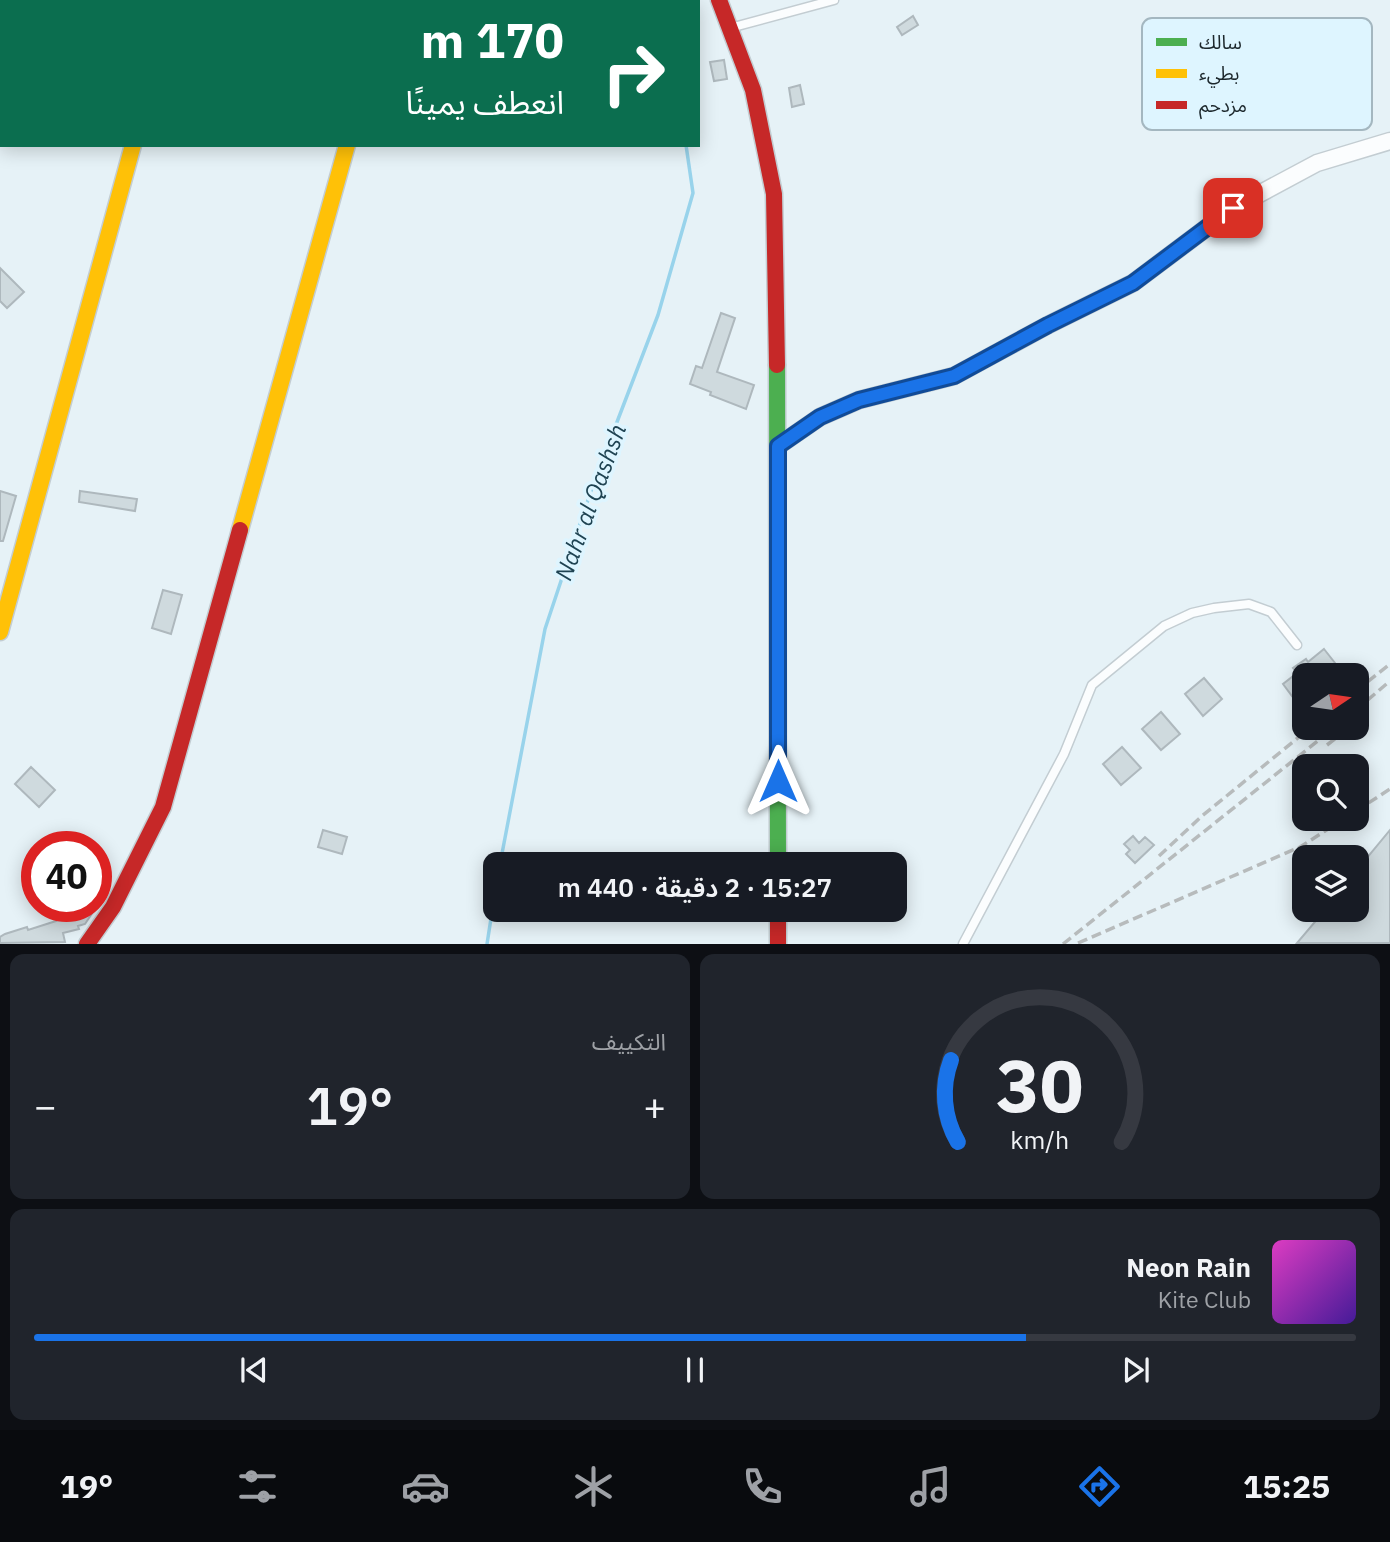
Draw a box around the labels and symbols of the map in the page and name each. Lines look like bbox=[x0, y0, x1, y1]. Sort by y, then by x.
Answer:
legend bbox=[1142, 18, 1372, 130]
text: سالك bbox=[1199, 30, 1242, 54]
text: بطيء bbox=[1199, 61, 1239, 88]
text: مزدحم bbox=[1199, 93, 1247, 120]
pin bbox=[1203, 178, 1263, 238]
water label: Nahr al Qashsh bbox=[547, 419, 633, 585]
north arrow bbox=[1292, 663, 1368, 740]
position arrow bbox=[741, 744, 815, 818]
speed limit sign: 40 bbox=[21, 831, 112, 922]

